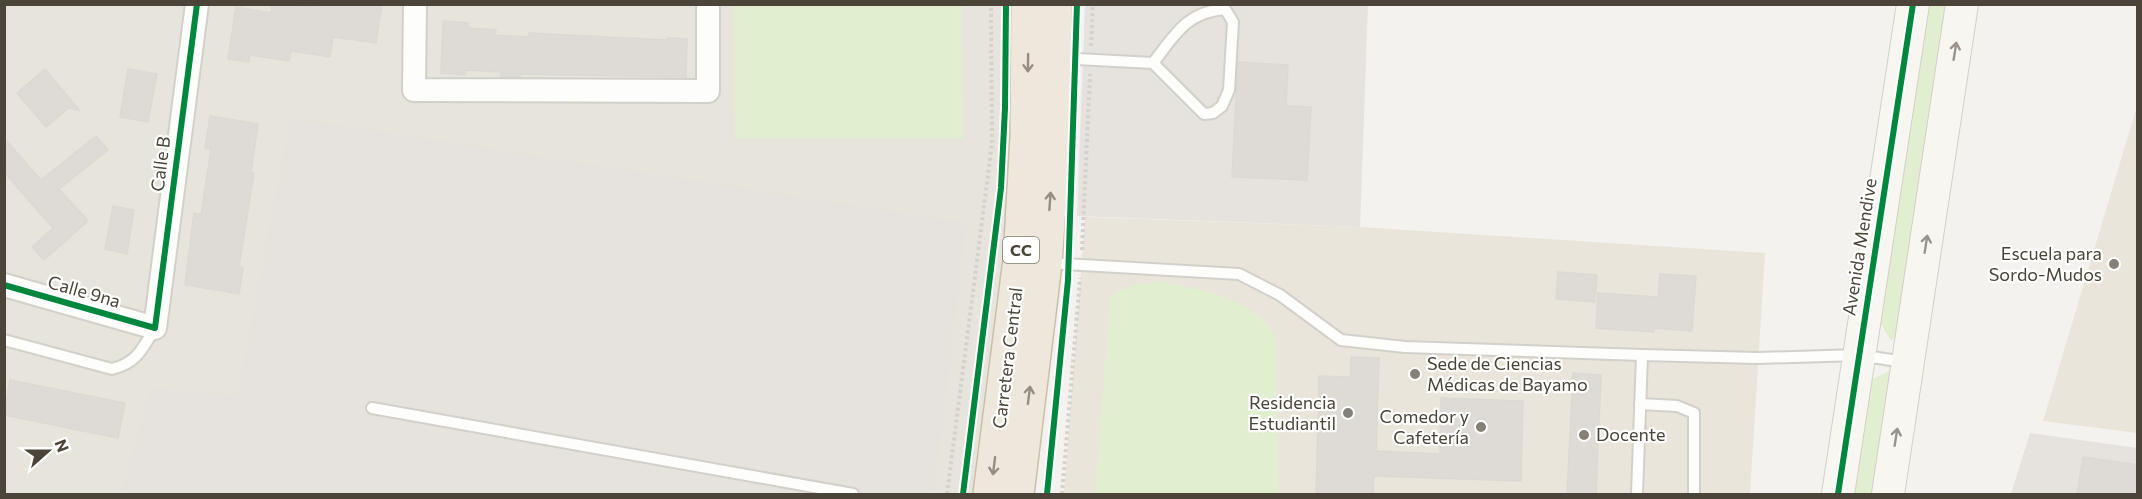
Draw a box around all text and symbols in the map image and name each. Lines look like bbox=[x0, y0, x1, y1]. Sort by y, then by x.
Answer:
one-way arrow bbox=[1950, 42, 1961, 62]
one-way arrow bbox=[1022, 52, 1033, 72]
street label: Calle B bbox=[146, 135, 174, 193]
street label: Avenida Mendive bbox=[1837, 177, 1881, 317]
one-way arrow bbox=[1045, 191, 1056, 211]
one-way arrow bbox=[1920, 235, 1931, 254]
road number: CC bbox=[1003, 237, 1039, 263]
place label: Escuela para Sordo-Mudos bbox=[1989, 242, 2102, 285]
marker: Escuela para Sordo-Mudos bbox=[2107, 257, 2121, 271]
street label: Calle 9na bbox=[45, 270, 123, 312]
street label: Carretera Central bbox=[987, 286, 1027, 430]
place label: Sede de Ciencias Médicas de Bayamo bbox=[1427, 352, 1588, 395]
marker: Sede de Ciencias Médicas de Bayamo bbox=[1408, 367, 1422, 381]
one-way arrow bbox=[1024, 385, 1035, 405]
place label: Residencia Estudiantil bbox=[1248, 391, 1336, 434]
place label: Comedor y Cafetería bbox=[1380, 405, 1469, 448]
marker: Residencia Estudiantil bbox=[1341, 406, 1355, 420]
marker: Comedor y Cafetería bbox=[1474, 420, 1488, 434]
north arrow bbox=[18, 421, 78, 481]
place label: Docente bbox=[1596, 423, 1665, 445]
one-way arrow bbox=[1891, 427, 1902, 447]
marker: Docente bbox=[1577, 428, 1591, 442]
text: N bbox=[51, 436, 73, 454]
one-way arrow bbox=[988, 456, 999, 476]

